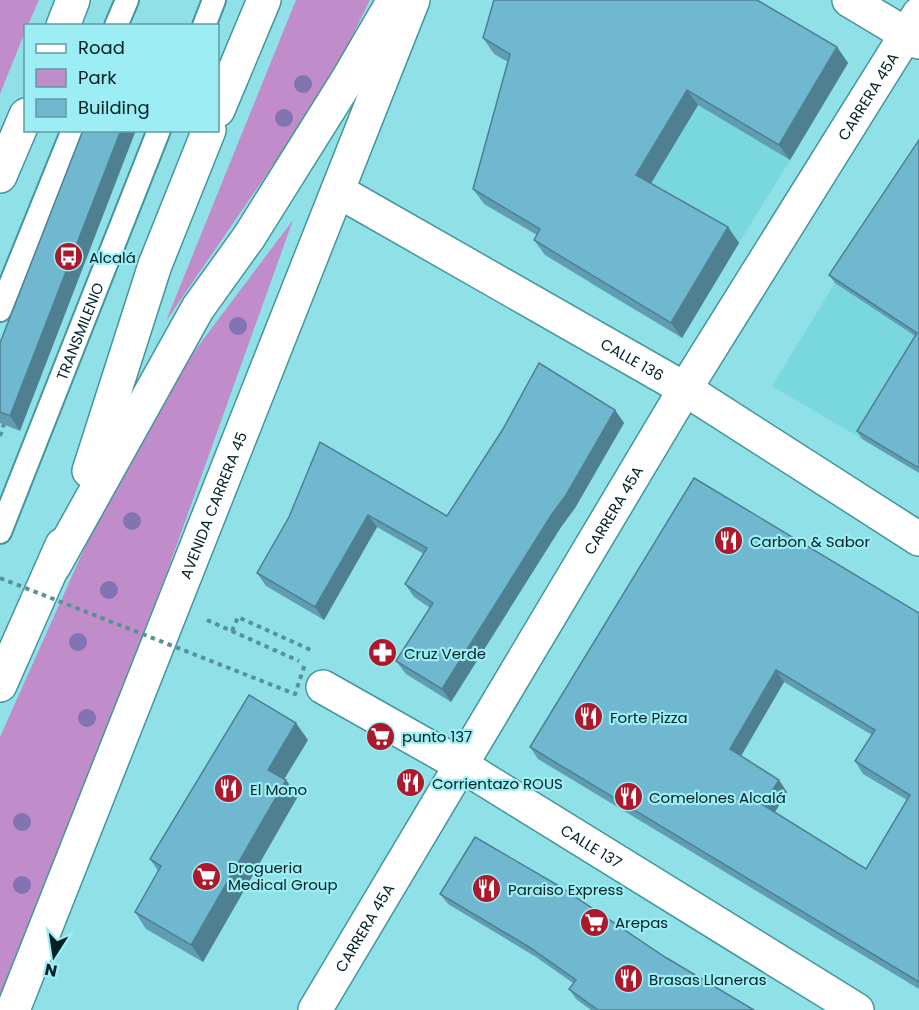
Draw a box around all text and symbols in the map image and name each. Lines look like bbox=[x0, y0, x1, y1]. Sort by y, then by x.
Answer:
legend bbox=[24, 24, 219, 132]
text: Road bbox=[78, 35, 125, 60]
street label: CARRERA 45A bbox=[832, 48, 903, 144]
text: Park bbox=[78, 65, 117, 90]
text: Building bbox=[78, 95, 150, 120]
bus stop icon: Alcalá bbox=[52, 241, 84, 273]
place label: Alcalá bbox=[89, 247, 136, 268]
street label: TRANSMILENIO bbox=[51, 279, 108, 383]
street label: CALLE 136 bbox=[597, 333, 668, 385]
street label: AVENIDA CARRERA 45 bbox=[174, 428, 252, 582]
street label: CARRERA 45A bbox=[578, 462, 647, 558]
restaurant icon: Carbon & Sabor bbox=[713, 525, 745, 557]
place label: Carbon & Sabor bbox=[750, 531, 870, 552]
pharmacy icon: Cruz Verde bbox=[367, 637, 399, 669]
place label: Cruz Verde bbox=[404, 643, 486, 664]
restaurant icon: Forte Pizza bbox=[573, 701, 605, 733]
place label: Forte Pizza bbox=[610, 707, 688, 728]
supermarket icon: punto 137 bbox=[365, 720, 397, 752]
place label: punto 137 bbox=[402, 726, 472, 747]
restaurant icon: Corrientazo ROUS bbox=[395, 767, 427, 799]
restaurant icon: El Mono bbox=[213, 773, 245, 805]
place label: Corrientazo ROUS bbox=[432, 773, 563, 794]
place label: El Mono bbox=[250, 779, 307, 800]
restaurant icon: Comelones Alcalá bbox=[612, 781, 644, 813]
place label: Comelones Alcalá bbox=[649, 787, 786, 808]
street label: CALLE 137 bbox=[557, 819, 626, 873]
place label: Drogueria Medical Group bbox=[228, 857, 338, 895]
supermarket icon: Drogueria Medical Group bbox=[191, 860, 223, 892]
restaurant icon: Paraiso Express bbox=[471, 873, 503, 905]
street label: CARRERA 45A bbox=[330, 879, 399, 976]
place label: Paraiso Express bbox=[508, 879, 623, 900]
supermarket icon: Arepas bbox=[578, 906, 610, 938]
place label: Arepas bbox=[615, 912, 668, 933]
north arrow bbox=[24, 926, 84, 986]
text: N bbox=[43, 958, 59, 983]
restaurant icon: Brasas Llaneras bbox=[612, 963, 644, 995]
place label: Brasas Llaneras bbox=[649, 969, 767, 990]

